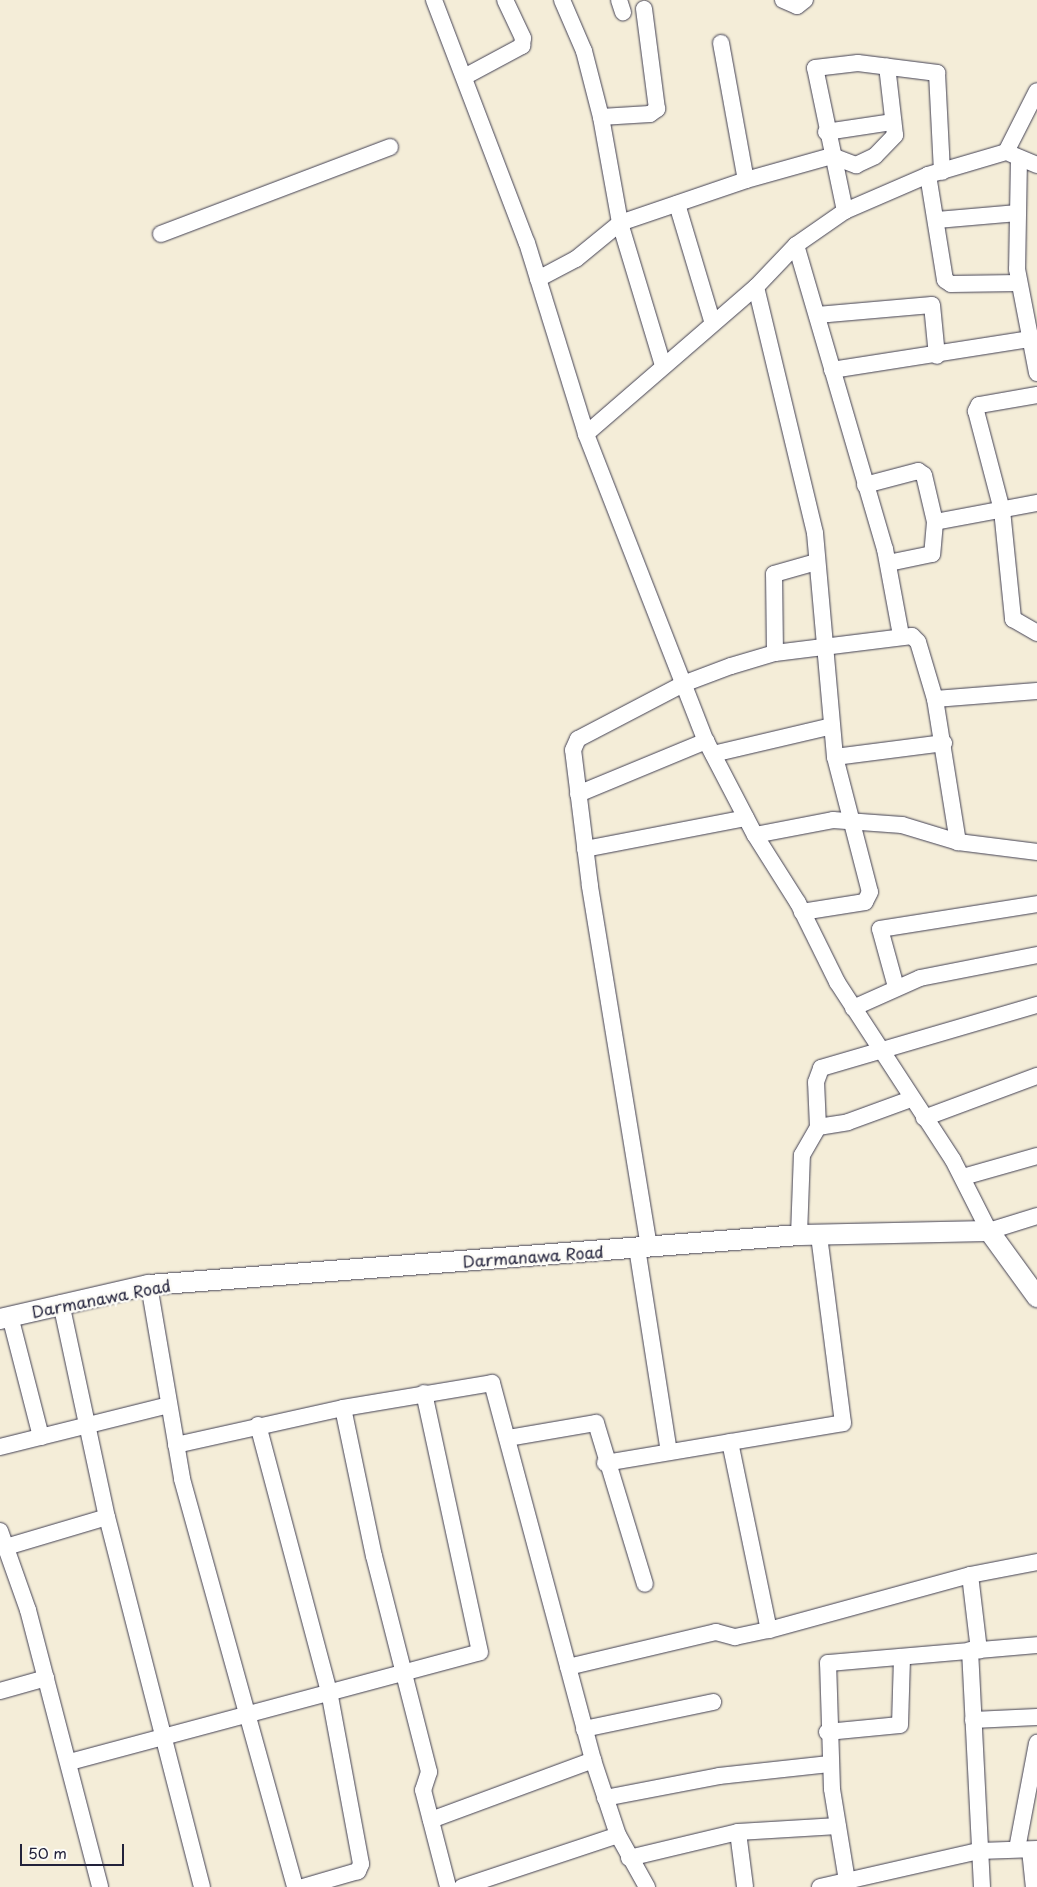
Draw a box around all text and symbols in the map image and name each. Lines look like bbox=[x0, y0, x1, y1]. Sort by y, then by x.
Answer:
street label: Darmanawa Road bbox=[462, 1242, 604, 1270]
street label: Darmanawa Road bbox=[30, 1275, 172, 1321]
scale bar bbox=[22, 1834, 126, 1866]
text: 50 m bbox=[28, 1841, 67, 1864]

